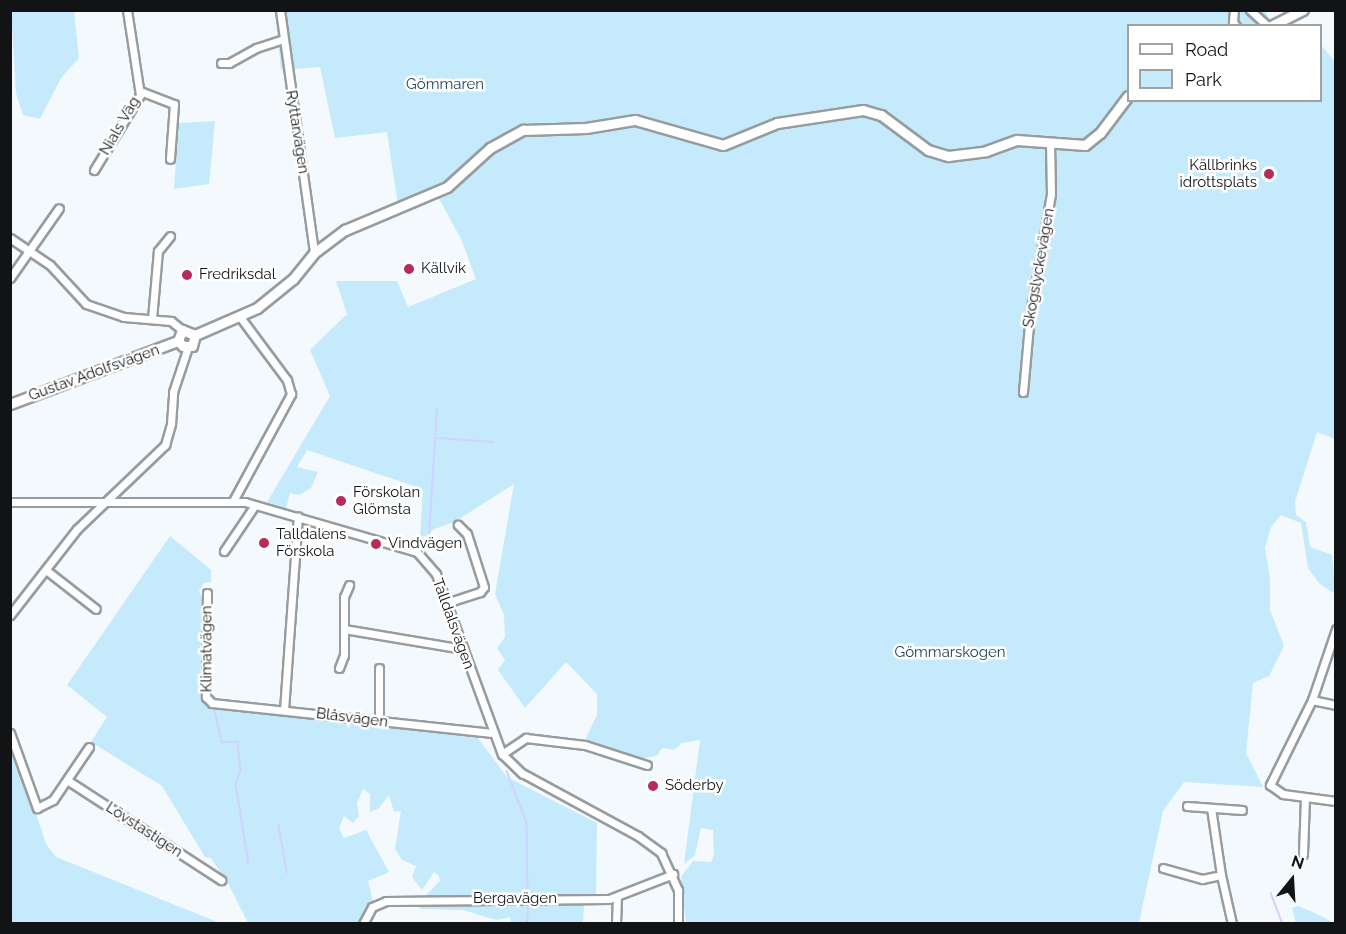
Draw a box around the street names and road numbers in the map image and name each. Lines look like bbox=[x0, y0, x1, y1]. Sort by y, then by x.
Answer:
street label: Ryttarvägen bbox=[282, 89, 312, 175]
street label: Nials Väg bbox=[96, 93, 144, 159]
street label: Skogslyckevägen bbox=[1020, 207, 1058, 329]
street label: Gustav Adolfsvägen bbox=[26, 341, 162, 405]
street label: Talldalsvägen bbox=[428, 576, 478, 672]
street label: Klimatvägen bbox=[198, 606, 216, 692]
street label: Blåsvägen bbox=[315, 705, 389, 731]
street label: Lövstastigen bbox=[102, 799, 186, 861]
street label: Bergavägen bbox=[473, 890, 557, 908]

